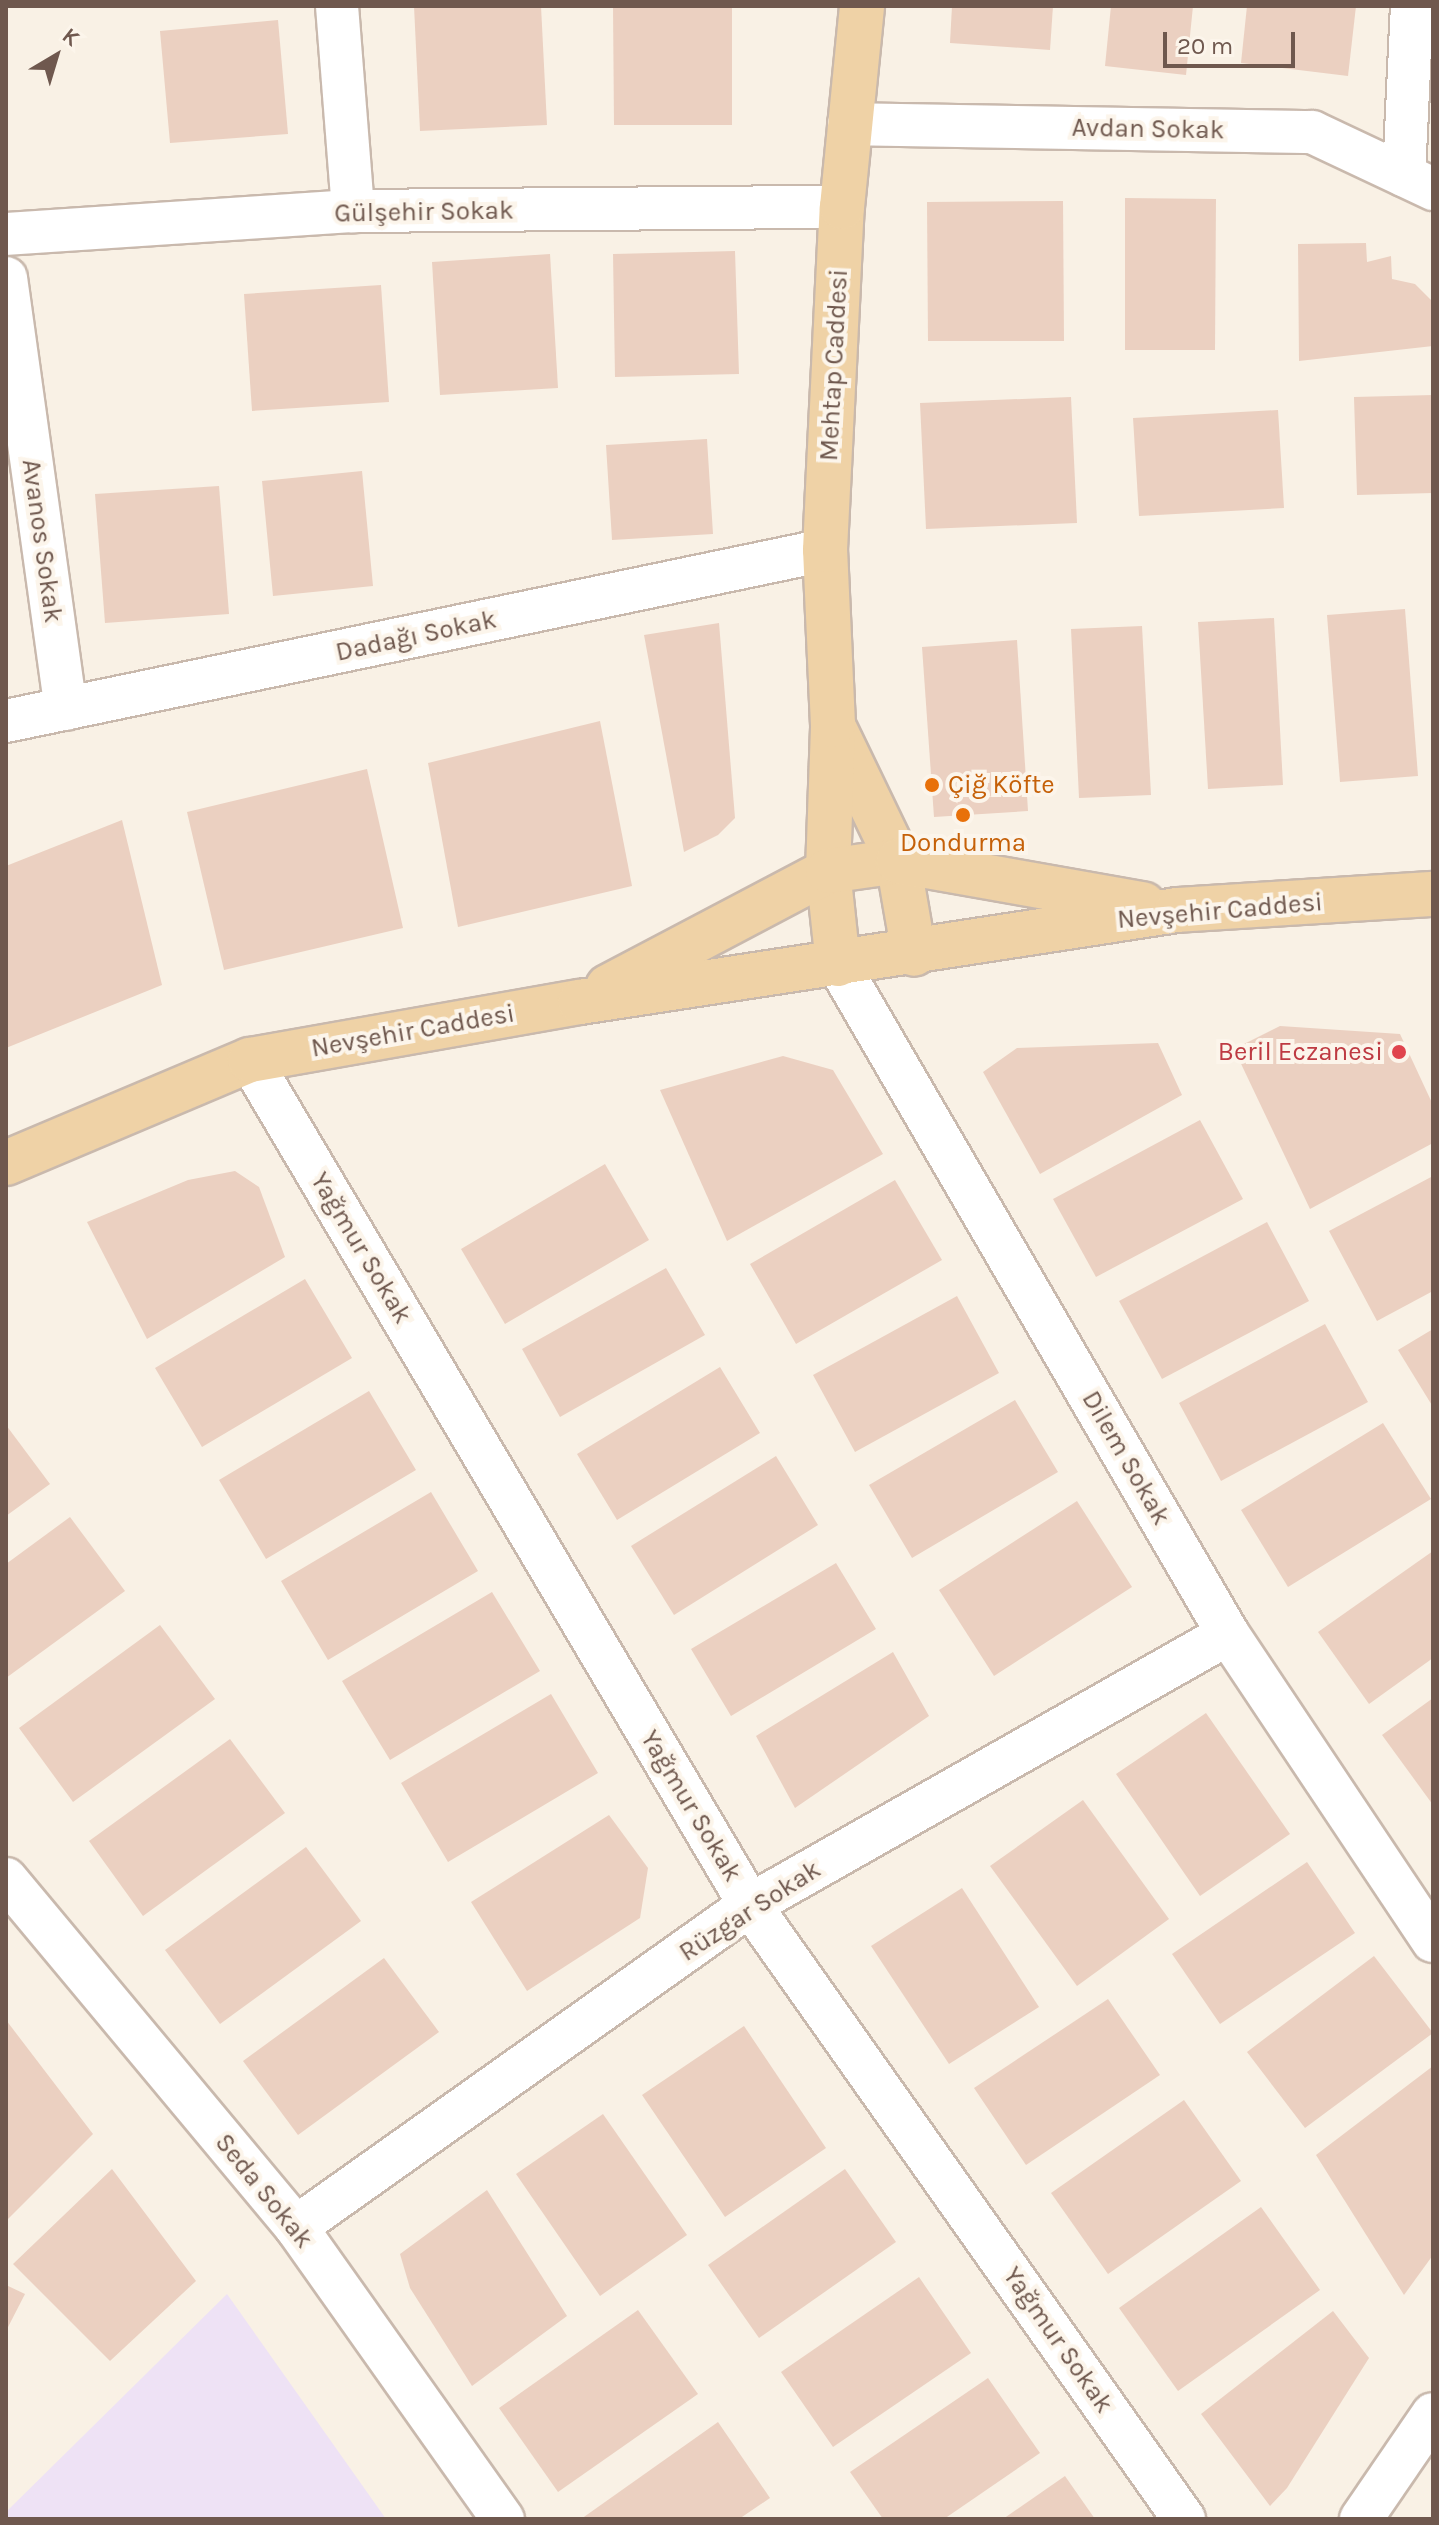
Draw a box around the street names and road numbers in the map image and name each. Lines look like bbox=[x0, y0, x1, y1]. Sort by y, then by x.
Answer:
street label: Avdan Sokak bbox=[1071, 112, 1225, 146]
street label: Gülşehir Sokak bbox=[334, 195, 514, 229]
street label: Mehtap Caddesi bbox=[813, 268, 855, 462]
street label: Avanos Sokak bbox=[15, 457, 69, 625]
street label: Dadağı Sokak bbox=[333, 604, 499, 668]
street label: Nevşehir Caddesi bbox=[1116, 886, 1324, 936]
street label: Nevşehir Caddesi bbox=[309, 998, 517, 1064]
street label: Yağmur Sokak bbox=[304, 1167, 418, 1329]
street label: Dilem Sokak bbox=[1075, 1385, 1177, 1531]
street label: Yağmur Sokak bbox=[634, 1725, 748, 1887]
street label: Rüzgar Sokak bbox=[674, 1854, 826, 1968]
street label: Seda Sokak bbox=[208, 2127, 320, 2255]
street label: Yağmur Sokak bbox=[996, 2261, 1120, 2419]

